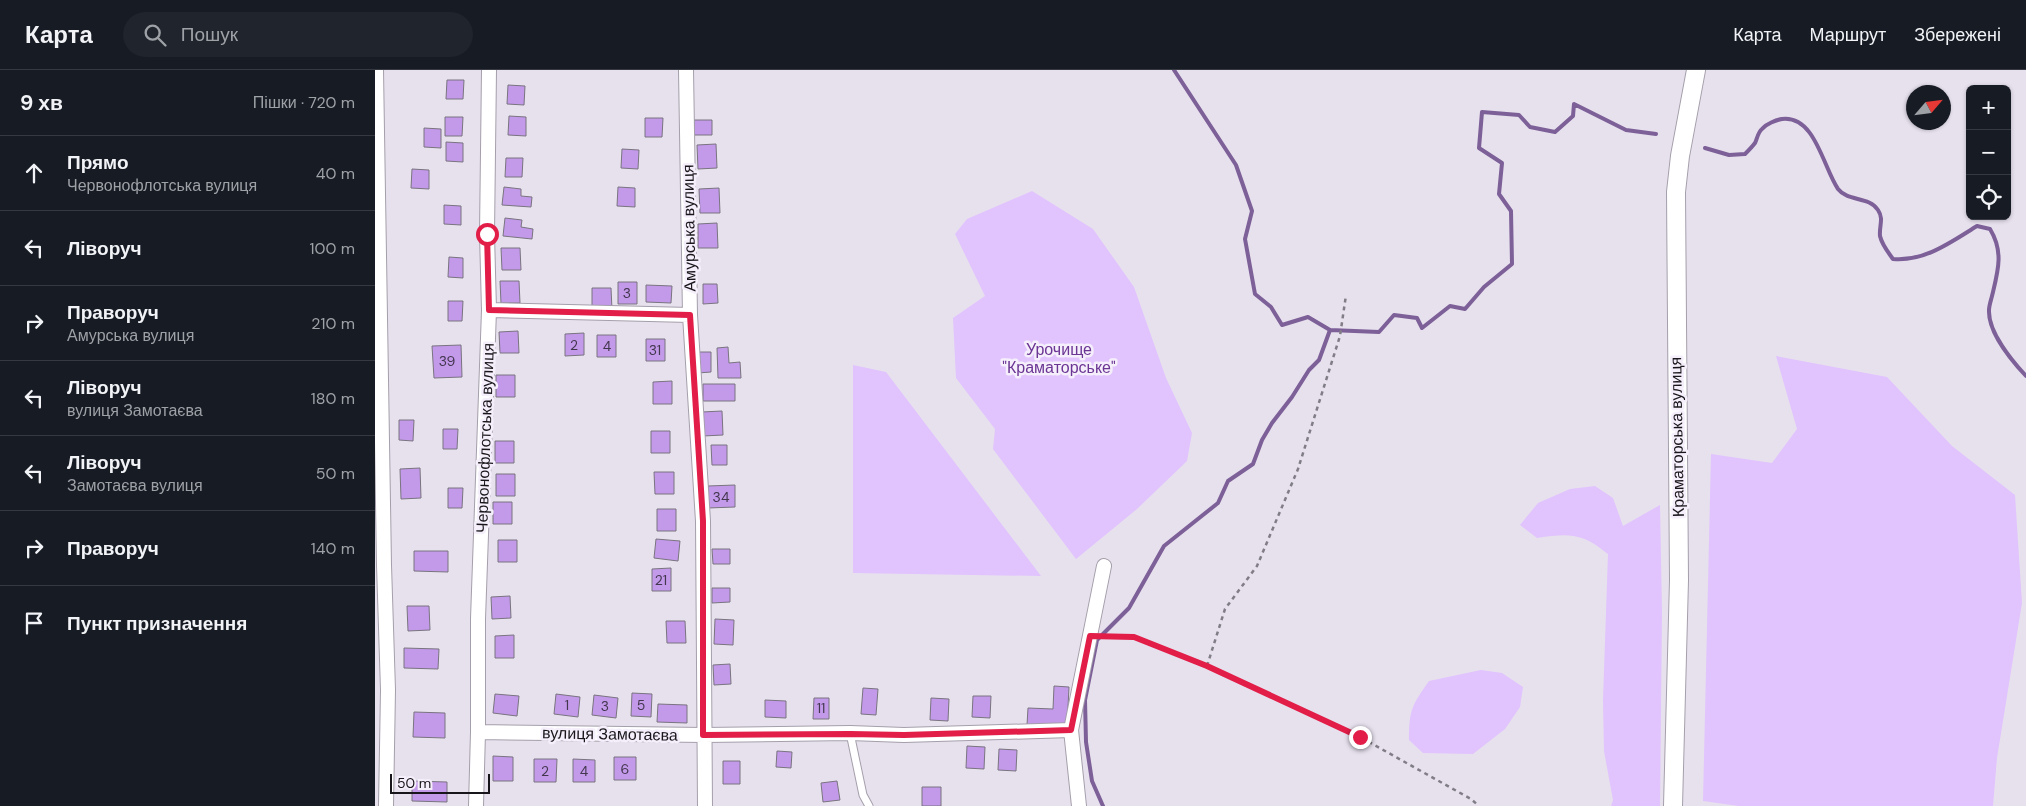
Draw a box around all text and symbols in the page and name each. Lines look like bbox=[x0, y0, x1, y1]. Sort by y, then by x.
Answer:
search box bbox=[123, 12, 473, 57]
text: Карта bbox=[25, 19, 93, 50]
icon: search bbox=[141, 21, 169, 49]
text: Пошук bbox=[181, 22, 238, 47]
text: Карта bbox=[1733, 23, 1781, 47]
text: Маршрут bbox=[1809, 23, 1886, 47]
text: Збережені bbox=[1914, 23, 2001, 47]
north arrow bbox=[1906, 85, 1951, 130]
map controls bbox=[1966, 85, 2011, 220]
button: + bbox=[1966, 85, 2011, 130]
text: 9 хв bbox=[20, 89, 63, 117]
text: Пішки · 720 m bbox=[253, 92, 355, 113]
button: − bbox=[1966, 130, 2011, 175]
text: Прямо bbox=[67, 150, 129, 175]
icon: ahead bbox=[20, 159, 48, 187]
text: 40 m bbox=[316, 163, 355, 184]
street label: Амурська вулиця bbox=[677, 164, 701, 292]
text: Червонофлотська вулиця bbox=[67, 175, 257, 196]
button: locate bbox=[1966, 175, 2011, 220]
route start bbox=[476, 223, 499, 246]
icon: left bbox=[20, 234, 48, 262]
text: Ліворуч bbox=[67, 236, 142, 261]
text: 100 m bbox=[310, 238, 355, 259]
house number: 3 bbox=[623, 284, 631, 302]
text: Праворуч bbox=[67, 300, 159, 325]
icon: right bbox=[20, 309, 48, 337]
text: 210 m bbox=[311, 313, 355, 334]
text: Амурська вулиця bbox=[67, 325, 194, 346]
house number: 2 bbox=[570, 336, 578, 354]
house number: 4 bbox=[603, 337, 612, 355]
park label: Урочище "Краматорське" bbox=[1002, 339, 1116, 378]
house number: 31 bbox=[649, 341, 661, 359]
street label: Червонофлотська вулиця bbox=[471, 343, 499, 533]
house number: 39 bbox=[439, 352, 456, 370]
street label: Краматорська вулиця bbox=[1665, 357, 1689, 517]
text: Ліворуч bbox=[67, 375, 142, 400]
icon: left bbox=[20, 384, 48, 412]
text: 180 m bbox=[311, 388, 355, 409]
text: вулиця Замотаєва bbox=[67, 400, 203, 421]
text: Ліворуч bbox=[67, 450, 142, 475]
icon: left bbox=[20, 459, 48, 487]
text: 50 m bbox=[316, 463, 355, 484]
text: Замотаєва вулиця bbox=[67, 475, 203, 496]
house number: 34 bbox=[713, 488, 730, 506]
icon: right bbox=[20, 534, 48, 562]
text: Праворуч bbox=[67, 536, 159, 561]
text: 140 m bbox=[311, 538, 355, 559]
house number: 21 bbox=[655, 571, 667, 589]
icon: arrive bbox=[20, 609, 48, 637]
text: Пункт призначення bbox=[67, 611, 247, 636]
house number: 1 bbox=[565, 696, 569, 714]
house number: 5 bbox=[637, 696, 645, 714]
house number: 3 bbox=[601, 697, 609, 715]
house number: 11 bbox=[817, 699, 825, 717]
street label: вулиця Замотаєва bbox=[542, 722, 678, 746]
route end bbox=[1349, 726, 1372, 749]
house number: 6 bbox=[621, 760, 629, 778]
house number: 2 bbox=[541, 762, 549, 780]
house number: 4 bbox=[580, 762, 589, 780]
scale bar bbox=[390, 771, 490, 794]
text: 50 m bbox=[397, 774, 431, 792]

